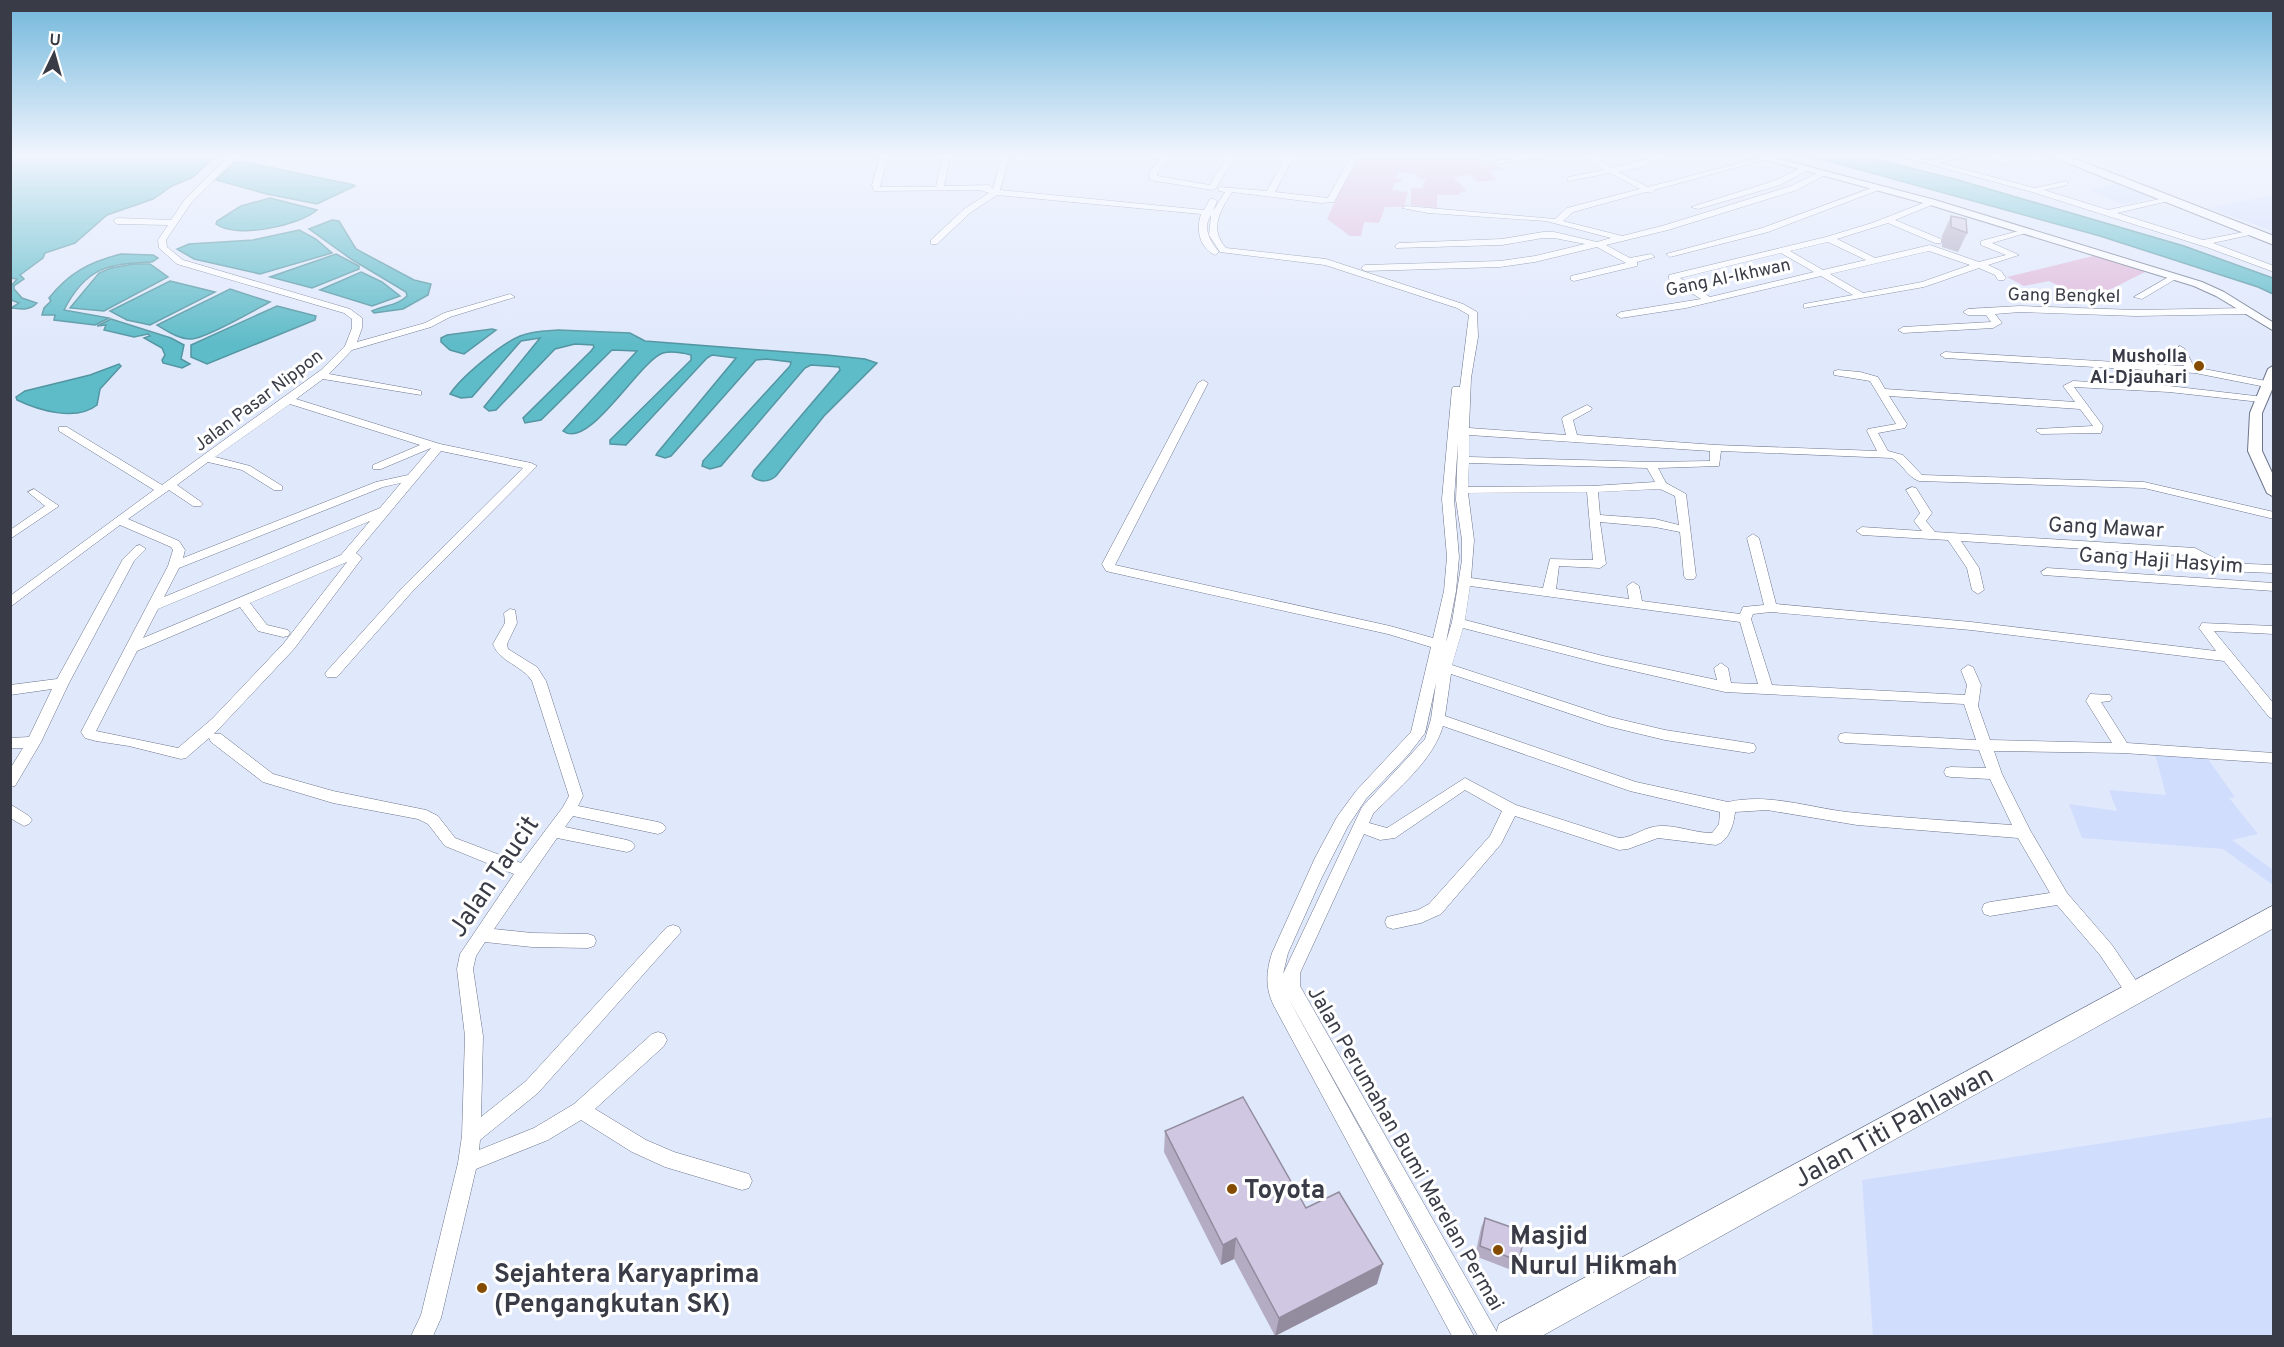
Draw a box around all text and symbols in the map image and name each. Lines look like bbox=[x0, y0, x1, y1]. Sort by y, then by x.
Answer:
north arrow bbox=[24, 24, 84, 84]
text: U bbox=[49, 31, 62, 52]
street label: Gang Al-Ikhwan bbox=[1664, 254, 1793, 303]
street label: Gang Bengkel bbox=[2007, 284, 2120, 309]
street label: Jalan Pasar Nippon bbox=[190, 345, 328, 457]
place label: Musholla Al-Djauhari bbox=[2090, 346, 2187, 390]
marker: Musholla Al-Djauhari bbox=[2192, 359, 2206, 373]
street label: Gang Mawar bbox=[2047, 512, 2165, 545]
street label: Gang Haji Hasyim bbox=[2078, 542, 2244, 581]
street label: Jalan Taucit bbox=[442, 810, 548, 944]
street label: Jalan Perumahan Bumi Marelan Permai bbox=[1300, 981, 1509, 1316]
street label: Jalan Titi Pahlawan bbox=[1788, 1060, 2000, 1197]
place label: Toyota bbox=[1244, 1175, 1325, 1208]
marker: Toyota bbox=[1225, 1182, 1239, 1196]
place label: Masjid Nurul Hikmah bbox=[1510, 1221, 1678, 1284]
marker: Masjid Nurul Hikmah bbox=[1491, 1243, 1505, 1257]
place label: Sejahtera Karyaprima (Pengangkutan SK) bbox=[494, 1259, 759, 1322]
marker: Sejahtera Karyaprima (Pengangkutan SK) bbox=[475, 1281, 489, 1295]

